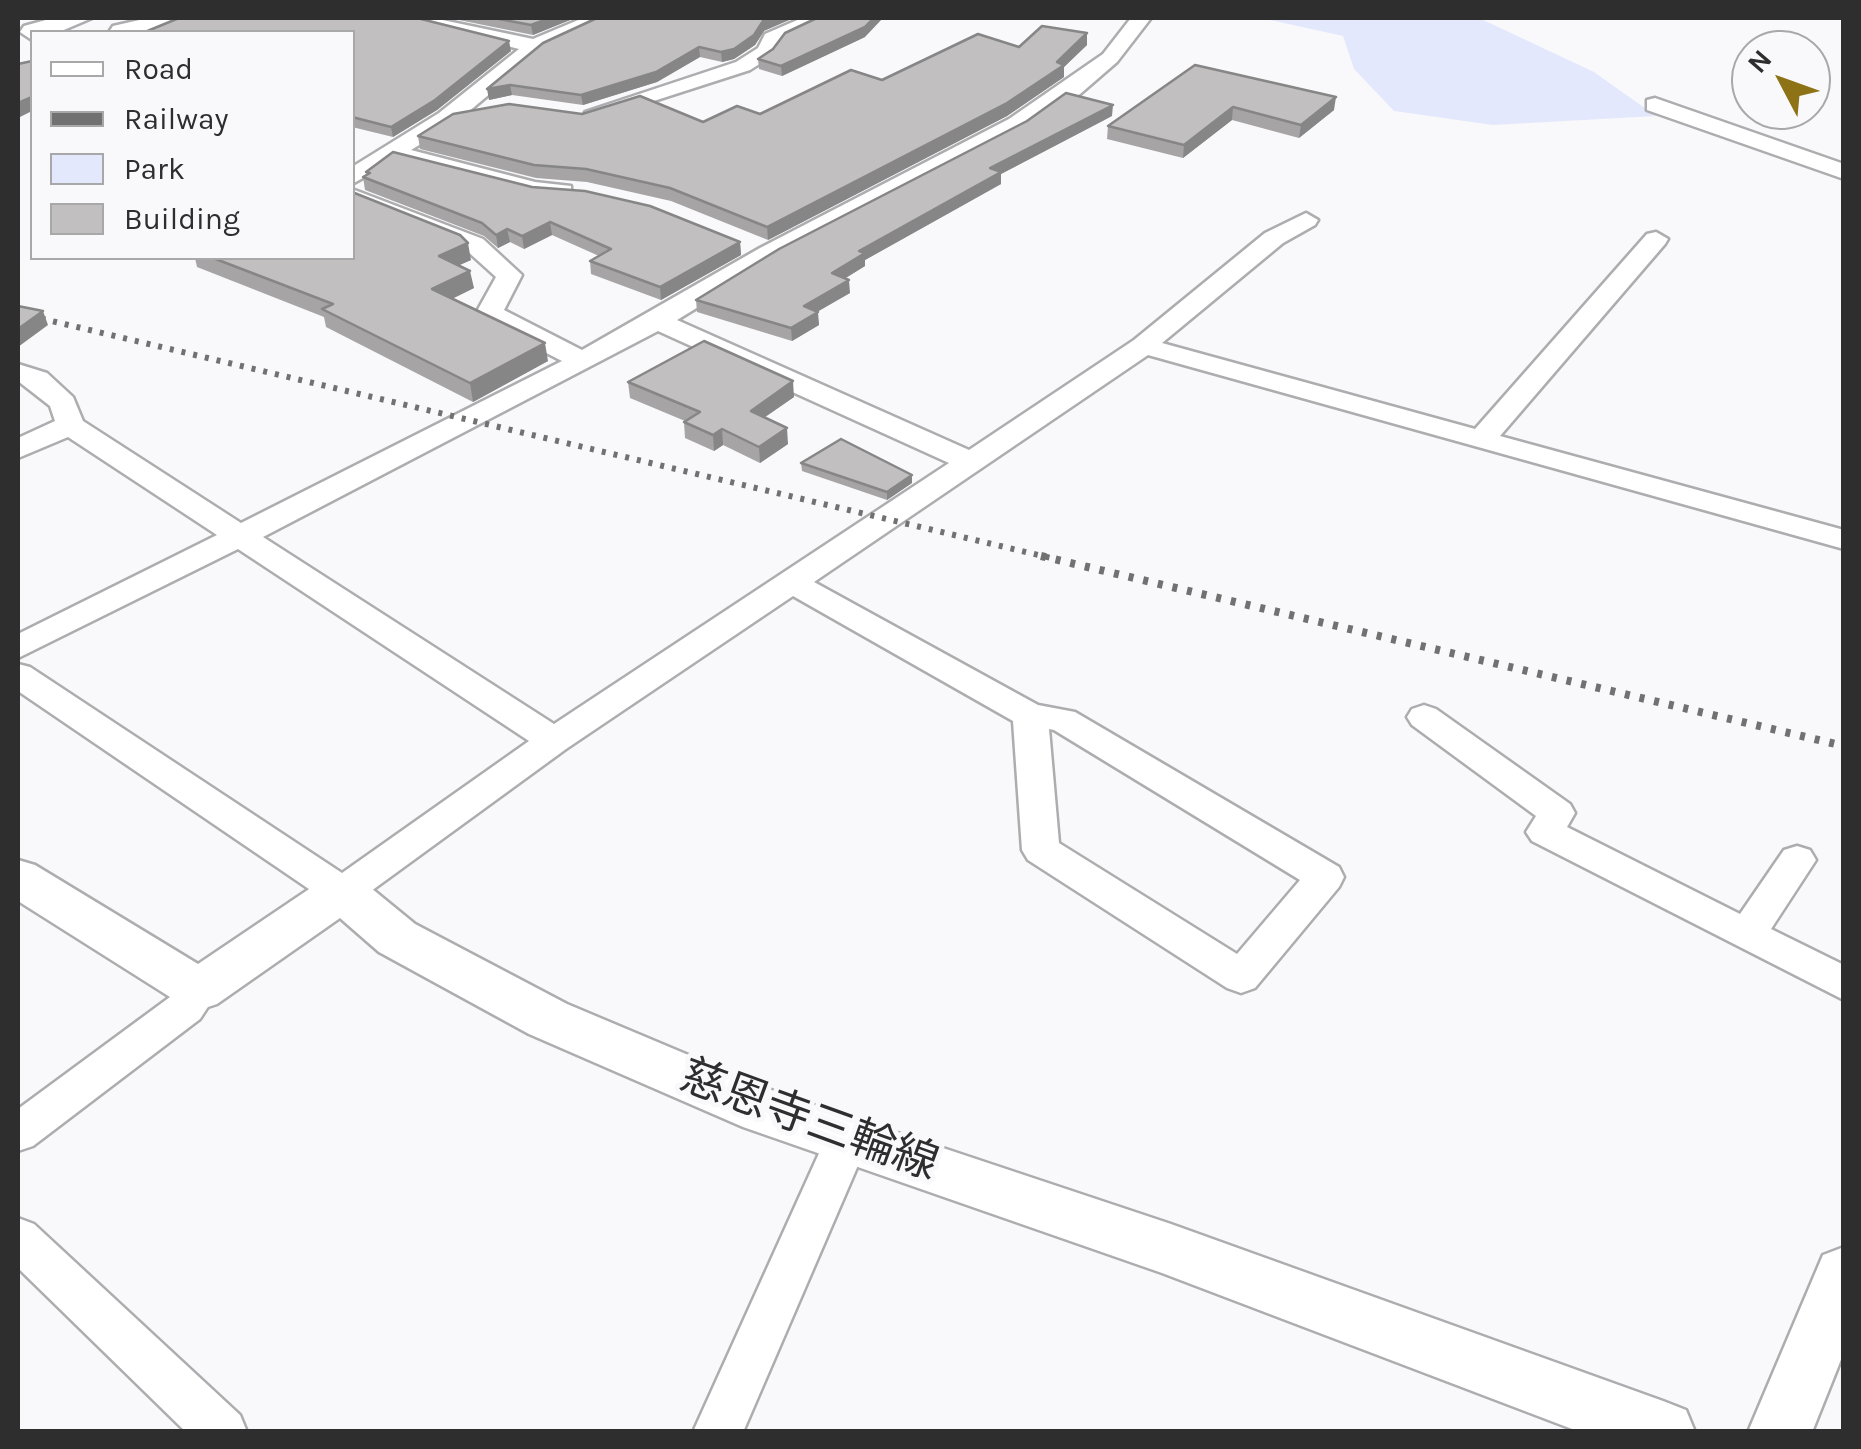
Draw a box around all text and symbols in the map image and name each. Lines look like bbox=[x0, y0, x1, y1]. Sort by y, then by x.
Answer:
legend bbox=[30, 30, 355, 260]
north arrow bbox=[1731, 30, 1831, 130]
text: N bbox=[1740, 43, 1779, 80]
text: Road bbox=[124, 51, 193, 87]
text: Railway bbox=[124, 101, 228, 137]
text: Park bbox=[124, 151, 185, 187]
text: Building bbox=[124, 201, 240, 237]
street label: 慈恩寺三輪線 bbox=[673, 1049, 945, 1193]

